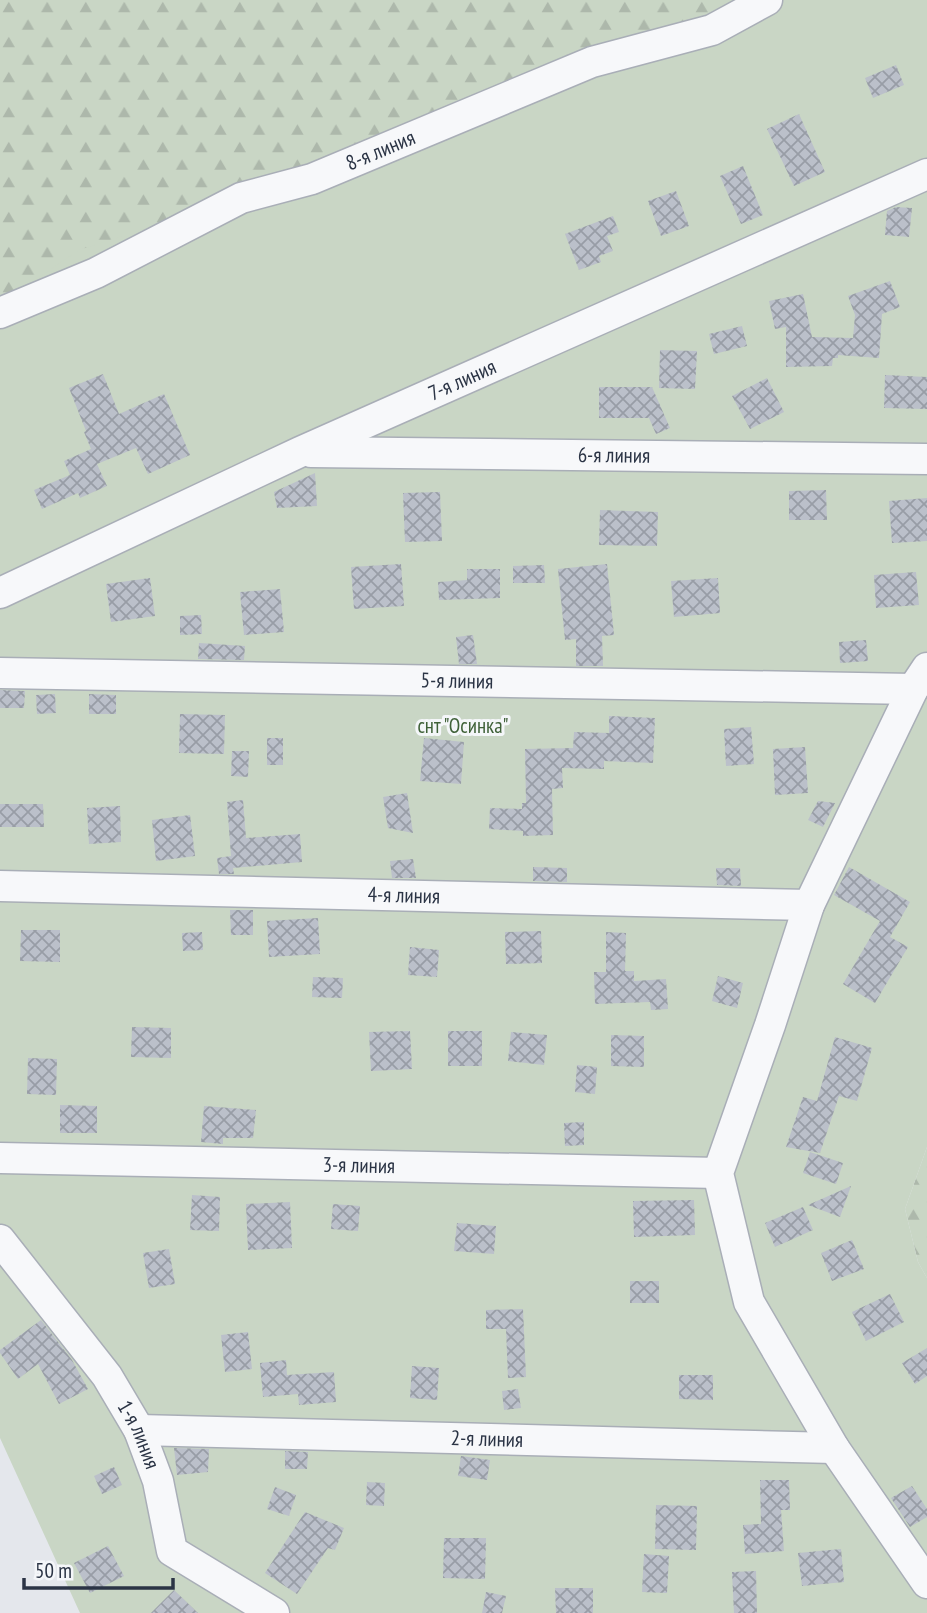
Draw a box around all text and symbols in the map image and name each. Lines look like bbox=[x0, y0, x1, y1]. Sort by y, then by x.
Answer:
street label: 8-я линия bbox=[342, 123, 419, 176]
street label: 7-я линия bbox=[424, 353, 500, 406]
street label: 6-я линия bbox=[578, 441, 650, 469]
street label: 5-я линия bbox=[420, 666, 493, 695]
park label: снт "Осинка" bbox=[417, 712, 509, 739]
street label: 4-я линия bbox=[367, 881, 440, 909]
street label: 3-я линия bbox=[322, 1151, 395, 1179]
street label: 1-я линия bbox=[111, 1395, 166, 1472]
street label: 2-я линия bbox=[450, 1424, 523, 1453]
scale bar bbox=[24, 1546, 173, 1590]
text: 50 m bbox=[35, 1557, 72, 1584]

